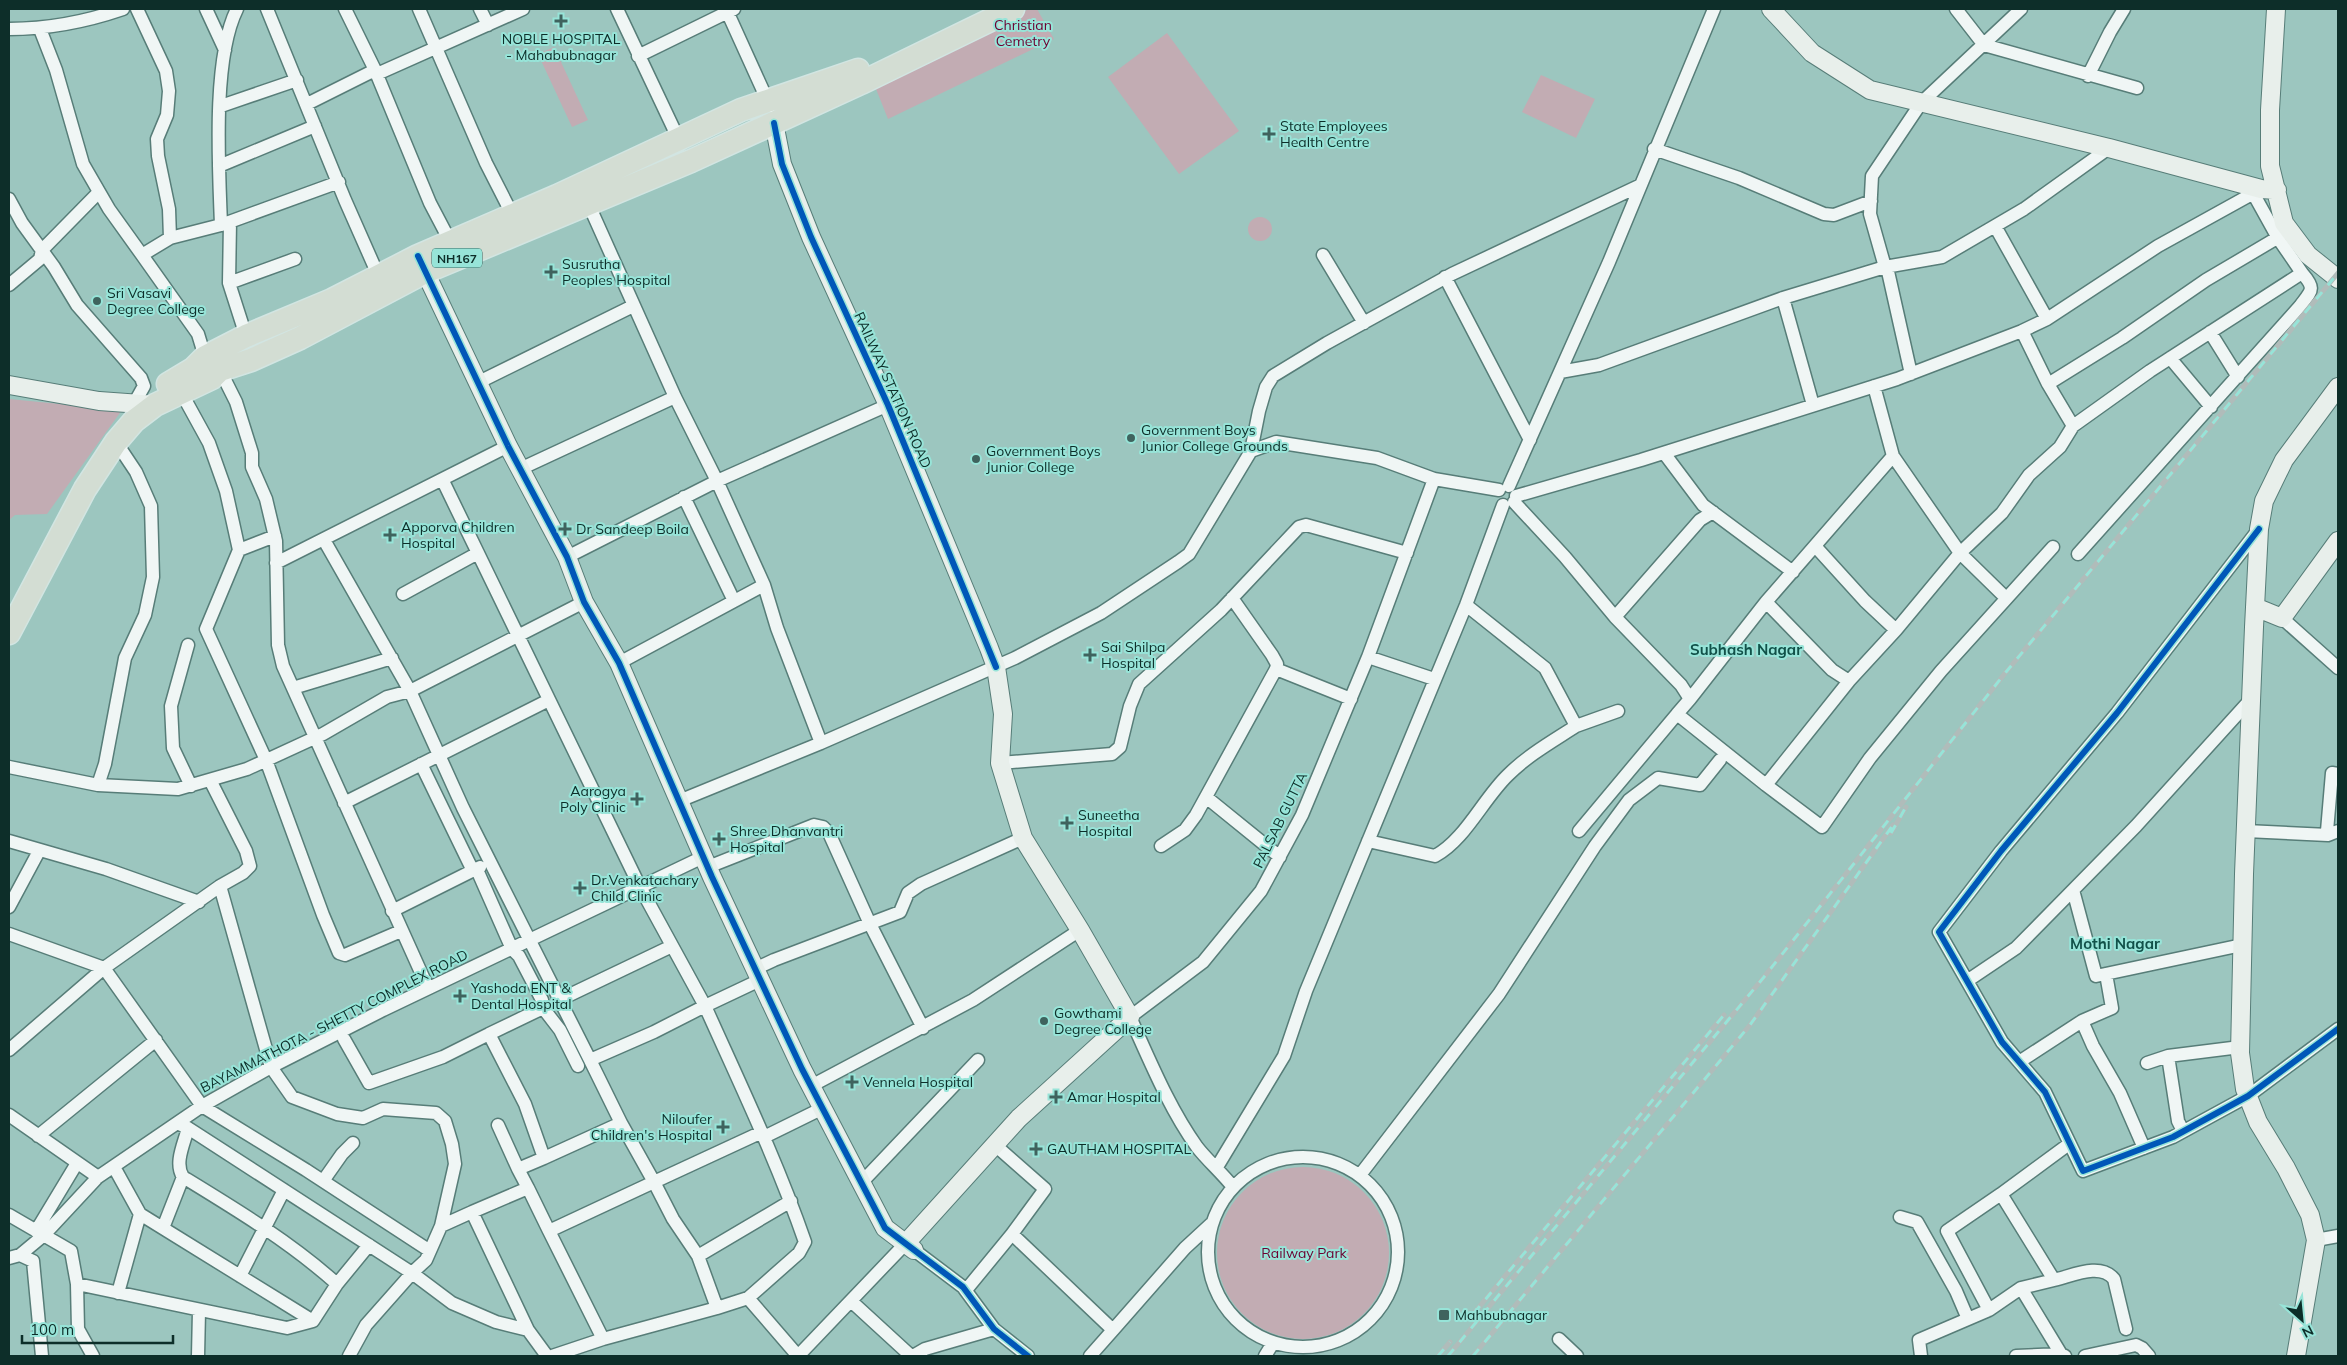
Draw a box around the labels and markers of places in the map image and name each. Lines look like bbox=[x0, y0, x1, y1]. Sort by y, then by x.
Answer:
marker: NOBLE HOSPITAL - Mahabubnagar bbox=[554, 14, 568, 28]
place label: NOBLE HOSPITAL - Mahabubnagar bbox=[502, 30, 621, 64]
place label: State Employees Health Centre bbox=[1280, 117, 1388, 151]
marker: State Employees Health Centre bbox=[1262, 127, 1276, 141]
place label: Susrutha Peoples Hospital bbox=[562, 255, 670, 289]
marker: Susrutha Peoples Hospital bbox=[544, 265, 558, 279]
place label: Sri Vasavi Degree College bbox=[107, 284, 205, 318]
marker: Sri Vasavi Degree College bbox=[91, 295, 103, 307]
place label: Government Boys Junior College Grounds bbox=[1141, 421, 1288, 455]
marker: Government Boys Junior College Grounds bbox=[1125, 432, 1137, 444]
place label: Government Boys Junior College bbox=[986, 442, 1101, 476]
marker: Government Boys Junior College bbox=[970, 453, 982, 465]
place label: Apporva Children Hospital bbox=[401, 518, 515, 552]
place label: Dr Sandeep Boila bbox=[576, 520, 689, 538]
marker: Dr Sandeep Boila bbox=[558, 522, 572, 536]
marker: Apporva Children Hospital bbox=[383, 528, 397, 542]
place label: Sai Shilpa Hospital bbox=[1101, 638, 1166, 672]
marker: Sai Shilpa Hospital bbox=[1083, 648, 1097, 662]
place label: Aarogya Poly Clinic bbox=[560, 782, 626, 816]
marker: Aarogya Poly Clinic bbox=[630, 792, 644, 806]
place label: Suneetha Hospital bbox=[1078, 806, 1140, 840]
marker: Suneetha Hospital bbox=[1060, 816, 1074, 830]
place label: Shree Dhanvantri Hospital bbox=[730, 822, 843, 856]
marker: Shree Dhanvantri Hospital bbox=[712, 832, 726, 846]
place label: Dr.Venkatachary Child Clinic bbox=[591, 871, 699, 905]
marker: Dr.Venkatachary Child Clinic bbox=[573, 881, 587, 895]
place label: Yashoda ENT & Dental Hospital bbox=[470, 979, 572, 1013]
marker: Yashoda ENT & Dental Hospital bbox=[453, 989, 467, 1003]
place label: Gowthami Degree College bbox=[1054, 1004, 1152, 1038]
marker: Gowthami Degree College bbox=[1038, 1015, 1050, 1027]
place label: Vennela Hospital bbox=[863, 1073, 973, 1091]
marker: Vennela Hospital bbox=[845, 1075, 859, 1089]
place label: Amar Hospital bbox=[1067, 1088, 1161, 1106]
marker: Amar Hospital bbox=[1049, 1090, 1063, 1104]
place label: Niloufer Children's Hospital bbox=[591, 1110, 713, 1144]
marker: Niloufer Children's Hospital bbox=[716, 1120, 730, 1134]
place label: GAUTHAM HOSPITAL bbox=[1047, 1140, 1191, 1158]
marker: GAUTHAM HOSPITAL bbox=[1029, 1142, 1043, 1156]
place label: Mahbubnagar bbox=[1455, 1306, 1548, 1324]
marker: Mahbubnagar bbox=[1437, 1308, 1451, 1322]

